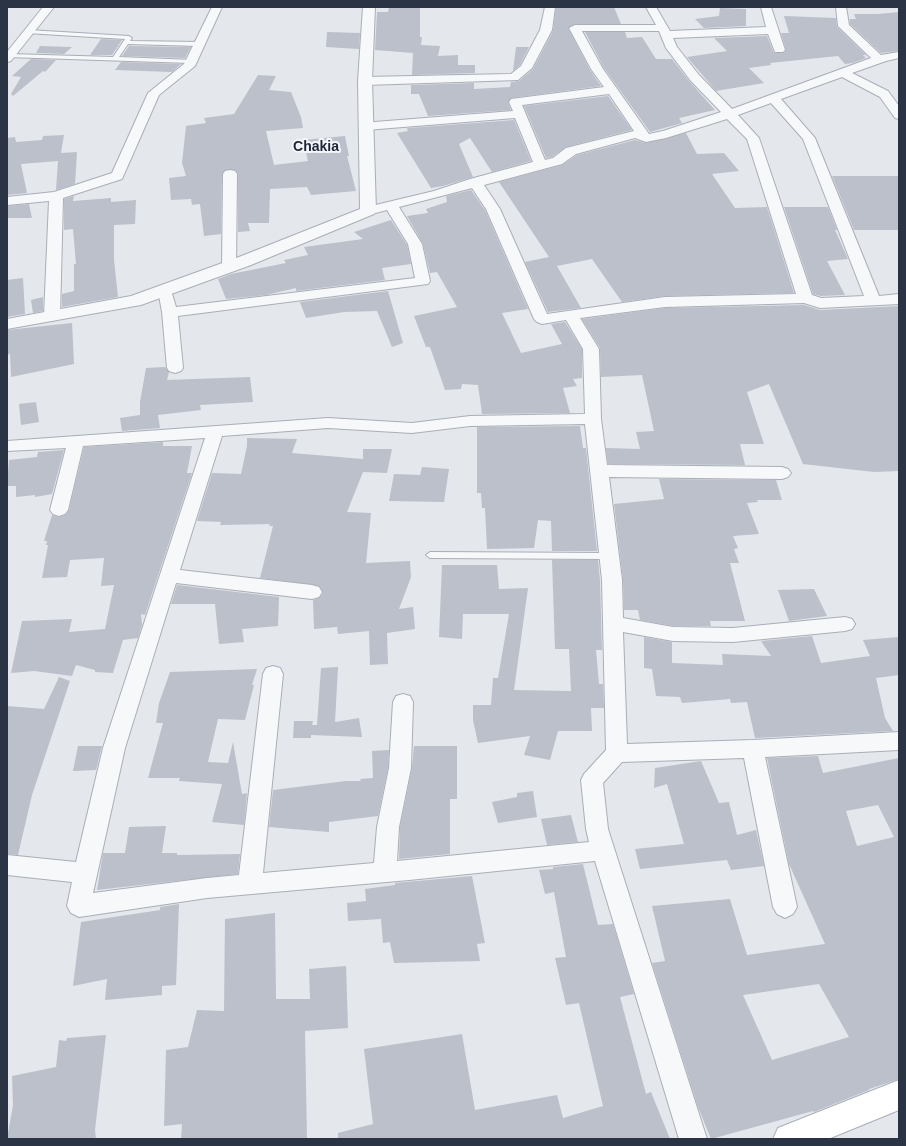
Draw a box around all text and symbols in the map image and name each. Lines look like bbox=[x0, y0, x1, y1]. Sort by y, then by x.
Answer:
district label: Chakia bbox=[293, 139, 339, 155]

